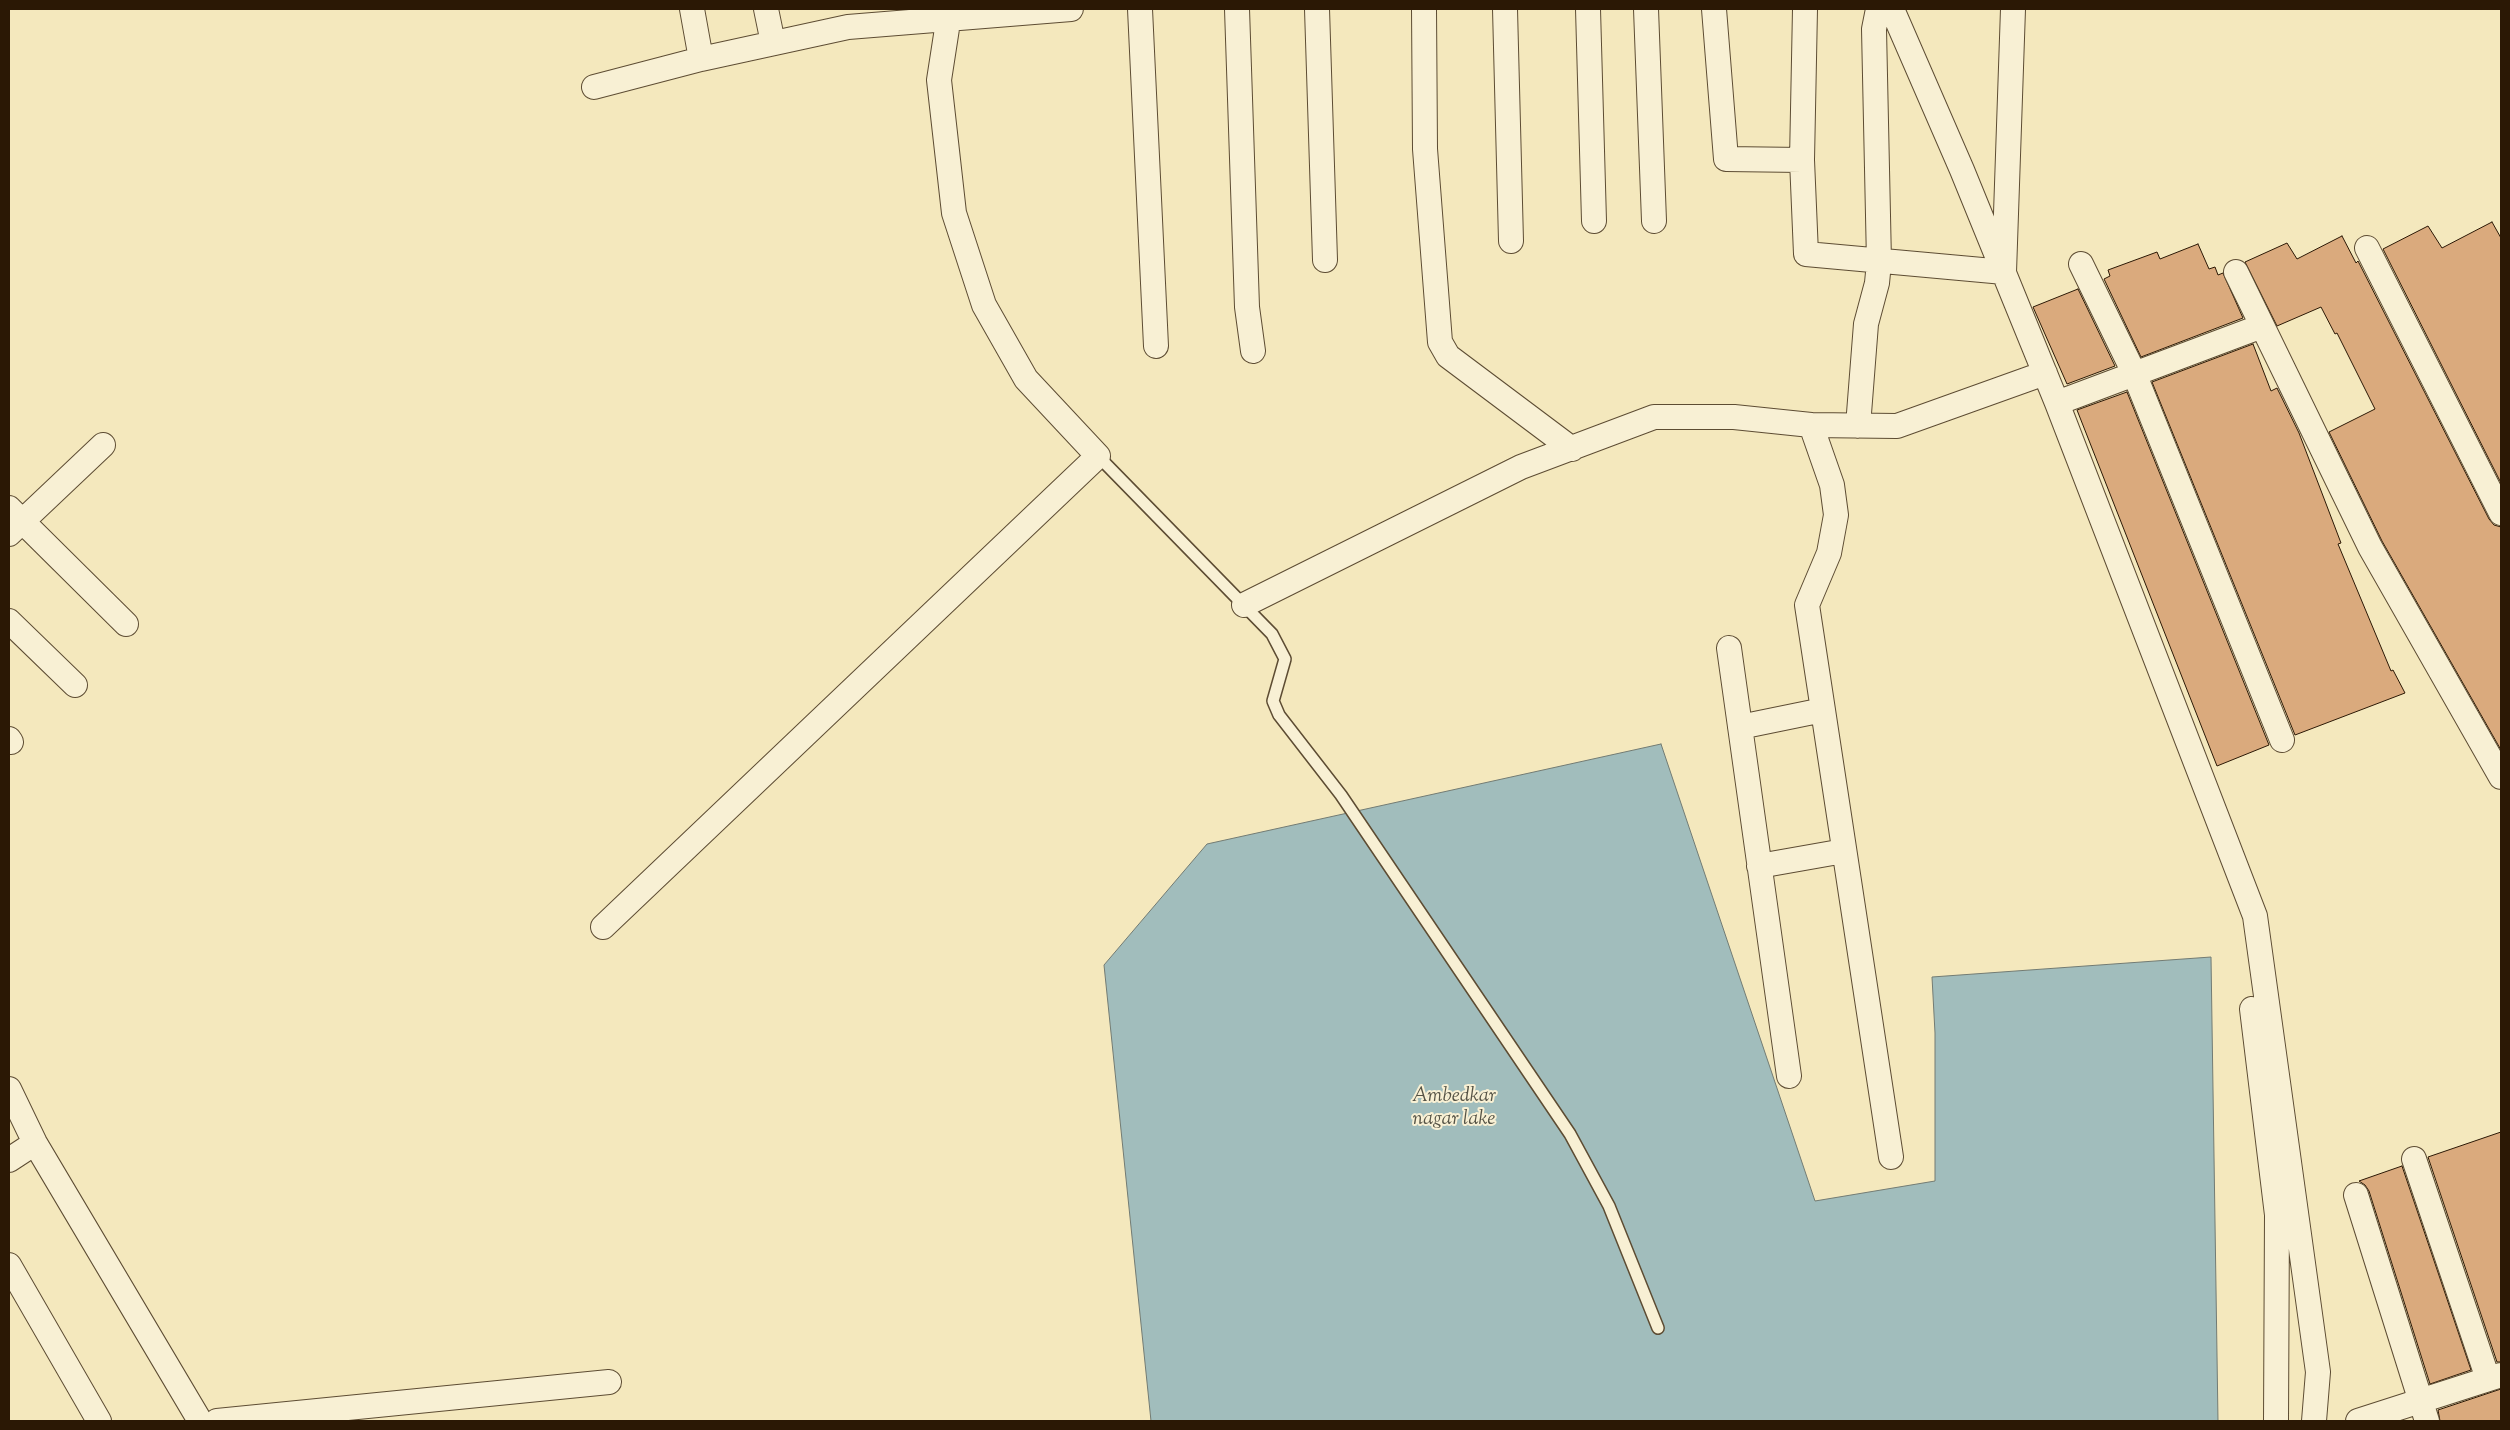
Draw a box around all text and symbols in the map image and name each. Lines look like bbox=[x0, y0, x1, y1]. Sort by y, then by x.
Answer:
water label: Ambedkar nagar lake bbox=[1412, 1086, 1496, 1133]

